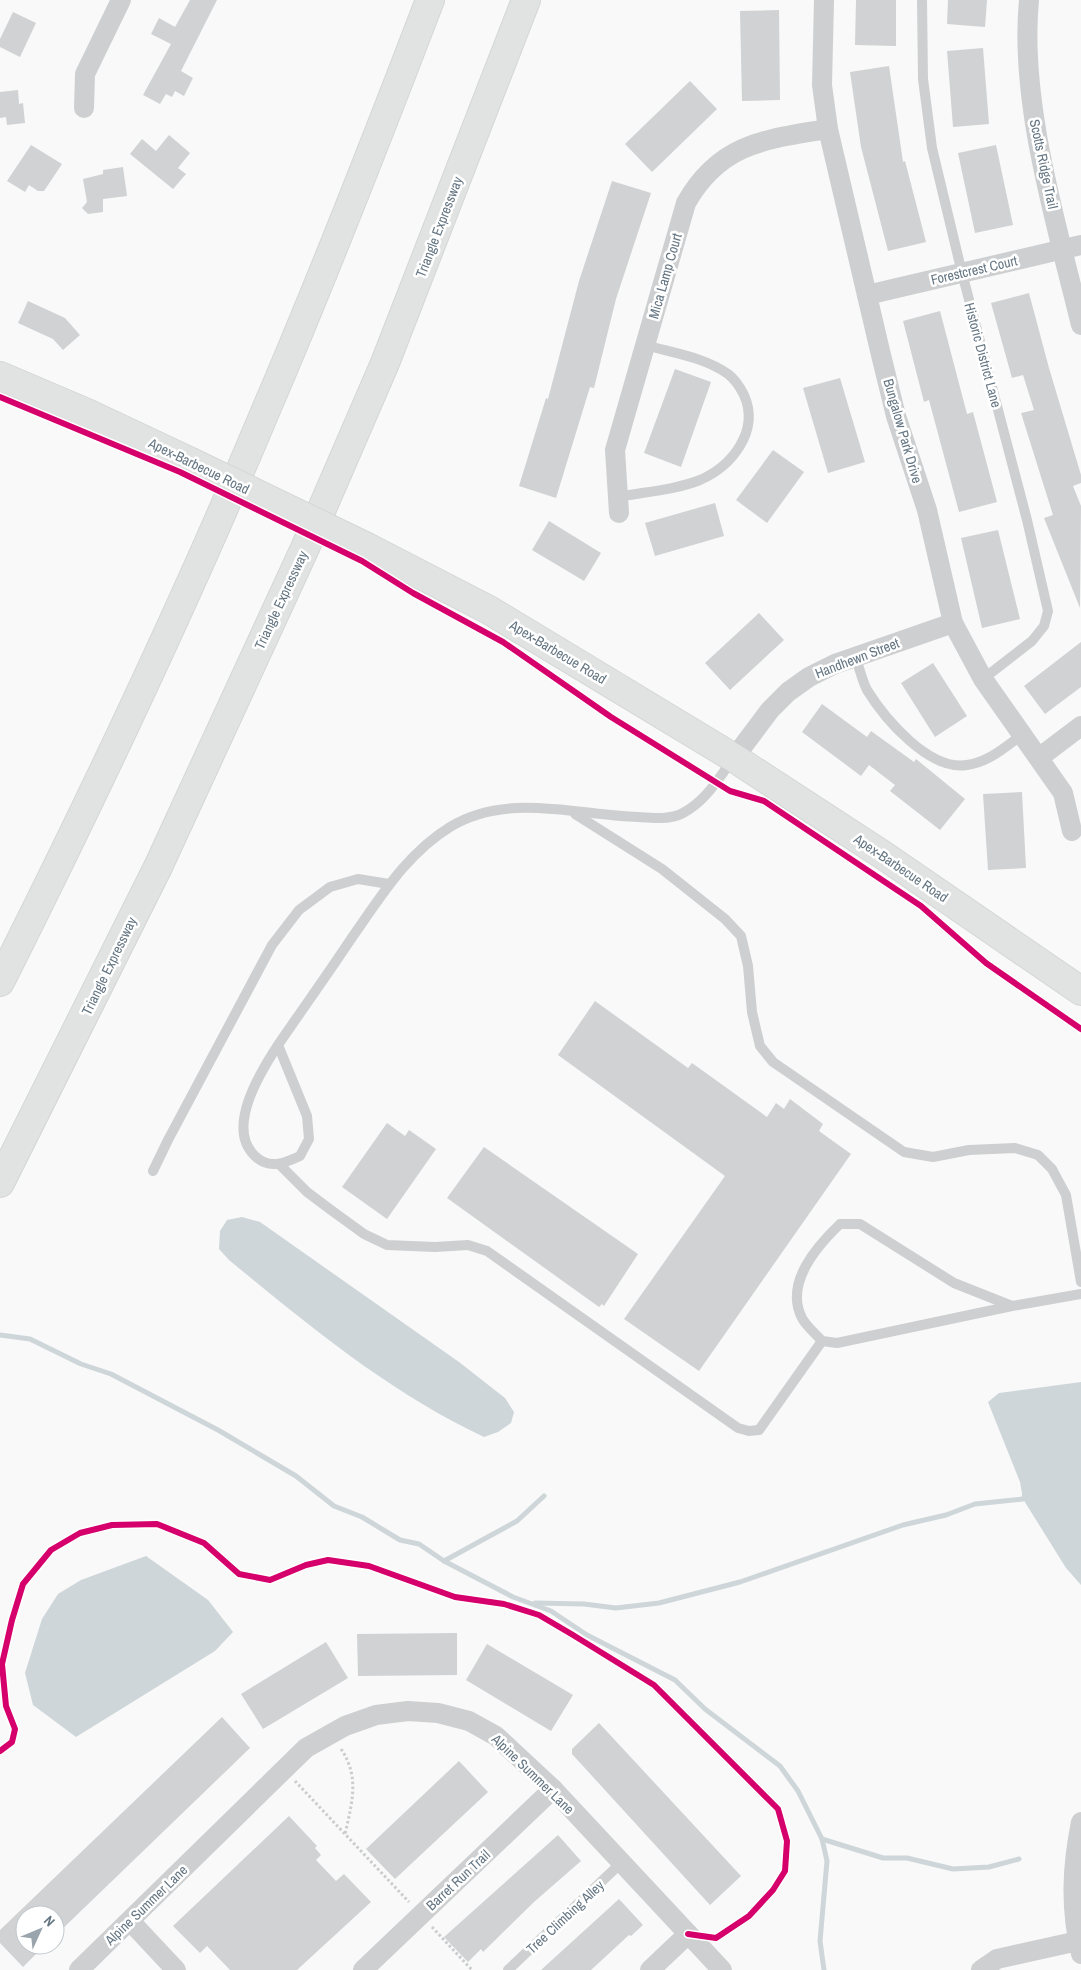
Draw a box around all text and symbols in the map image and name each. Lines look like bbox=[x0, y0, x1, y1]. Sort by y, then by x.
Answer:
street label: Scotts Ridge Trail bbox=[1026, 117, 1062, 211]
street label: Triangle Expressway bbox=[411, 174, 467, 280]
street label: Mica Lamp Court bbox=[644, 231, 686, 321]
street label: Forestcrest Court bbox=[929, 251, 1019, 289]
street label: Historic District Lane bbox=[960, 301, 1006, 409]
street label: Bungalow Park Drive bbox=[879, 377, 927, 485]
street label: Apex-Barbecue Road bbox=[145, 433, 252, 498]
street label: Triangle Expressway bbox=[250, 548, 312, 652]
street label: Apex-Barbecue Road bbox=[505, 616, 610, 688]
street label: Handhewn Street bbox=[812, 634, 902, 682]
street label: Apex-Barbecue Road bbox=[850, 829, 952, 906]
street label: Triangle Expressway bbox=[78, 914, 141, 1018]
street label: Alpine Summer Lane bbox=[487, 1729, 578, 1818]
street label: Barret Run Trail bbox=[422, 1846, 494, 1914]
street label: Alpine Summer Lane bbox=[100, 1861, 191, 1950]
street label: Tree Climbing Alley bbox=[522, 1876, 608, 1958]
north arrow bbox=[15, 1905, 65, 1955]
text: N bbox=[40, 1912, 59, 1930]

